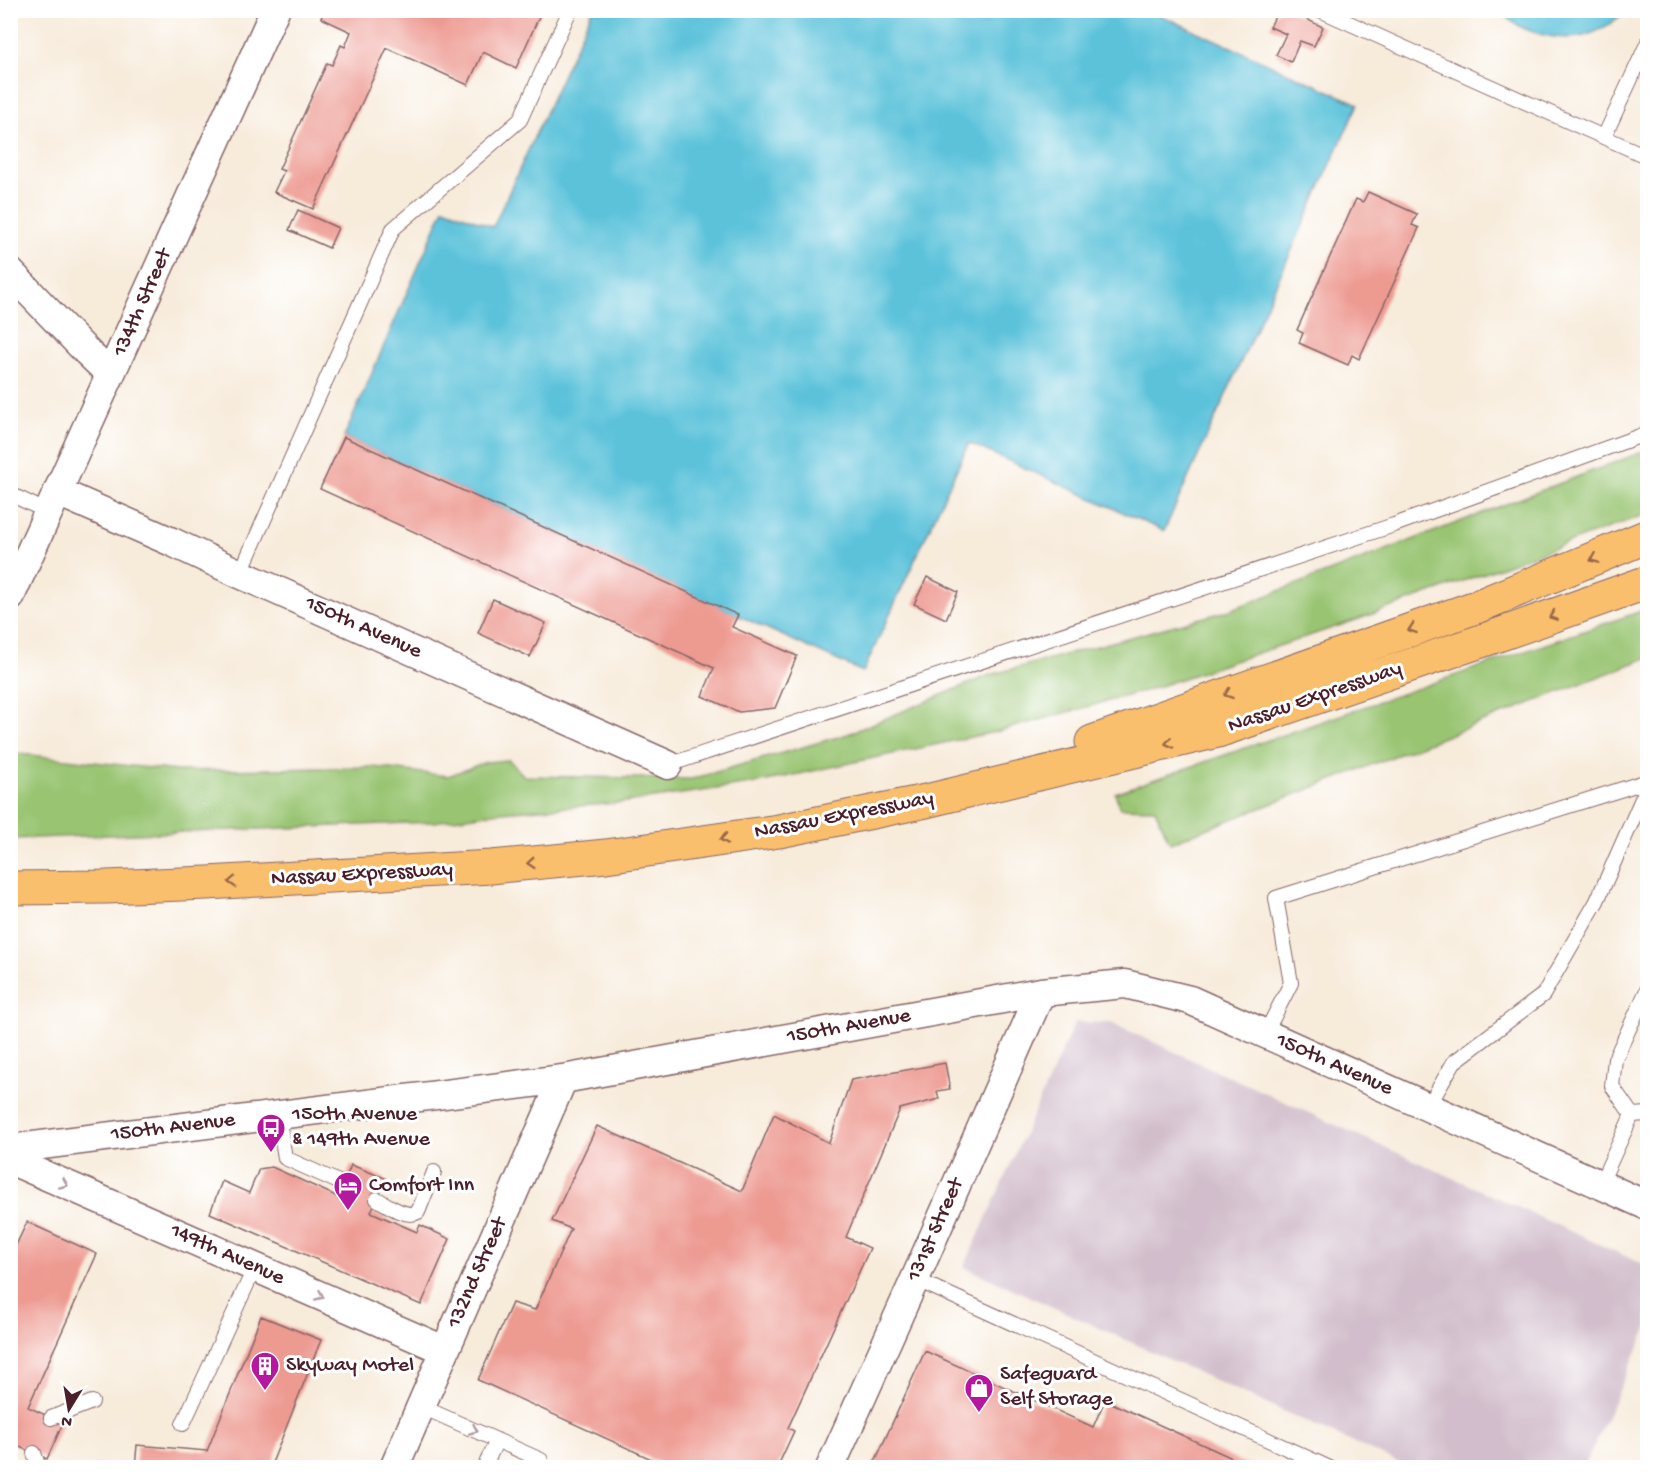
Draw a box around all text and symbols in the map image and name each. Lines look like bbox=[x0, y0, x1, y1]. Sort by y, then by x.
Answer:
street label: 134th Street bbox=[107, 243, 179, 362]
one-way arrow bbox=[1589, 552, 1600, 564]
street label: 150th Avenue bbox=[300, 590, 426, 666]
one-way arrow bbox=[1548, 608, 1559, 621]
one-way arrow bbox=[1407, 622, 1418, 635]
street label: Nassau Expressway bbox=[1225, 656, 1405, 740]
one-way arrow bbox=[1223, 687, 1234, 700]
one-way arrow bbox=[1164, 735, 1174, 748]
street label: Nassau Expressway bbox=[752, 786, 936, 846]
one-way arrow bbox=[720, 833, 729, 845]
one-way arrow bbox=[526, 856, 536, 869]
street label: Nassau Expressway bbox=[270, 857, 454, 893]
one-way arrow bbox=[227, 875, 236, 888]
street label: 150th Avenue bbox=[784, 1003, 913, 1051]
street label: 150th Avenue bbox=[1271, 1027, 1397, 1103]
place label: 150th Avenue & 149th Avenue bbox=[291, 1102, 430, 1153]
street label: 150th Avenue bbox=[108, 1107, 237, 1149]
bus stop icon: 150th Avenue & 149th Avenue bbox=[255, 1112, 287, 1154]
hotel icon: Comfort Inn bbox=[332, 1170, 364, 1212]
place label: Comfort Inn bbox=[369, 1173, 475, 1199]
street label: 131st Street bbox=[901, 1173, 971, 1287]
one-way arrow bbox=[58, 1177, 69, 1189]
street label: 132nd Street bbox=[442, 1212, 515, 1333]
street label: 149th Avenue bbox=[165, 1218, 289, 1292]
one-way arrow bbox=[313, 1289, 324, 1301]
building icon: Skyway Motel bbox=[249, 1350, 281, 1392]
place label: Skyway Motel bbox=[286, 1353, 414, 1379]
place label: Safeguard Self Storage bbox=[1000, 1362, 1113, 1413]
shop icon: Safeguard Self Storage bbox=[963, 1372, 995, 1414]
north arrow bbox=[39, 1379, 99, 1439]
text: N bbox=[59, 1410, 74, 1431]
one-way arrow bbox=[467, 1422, 478, 1434]

